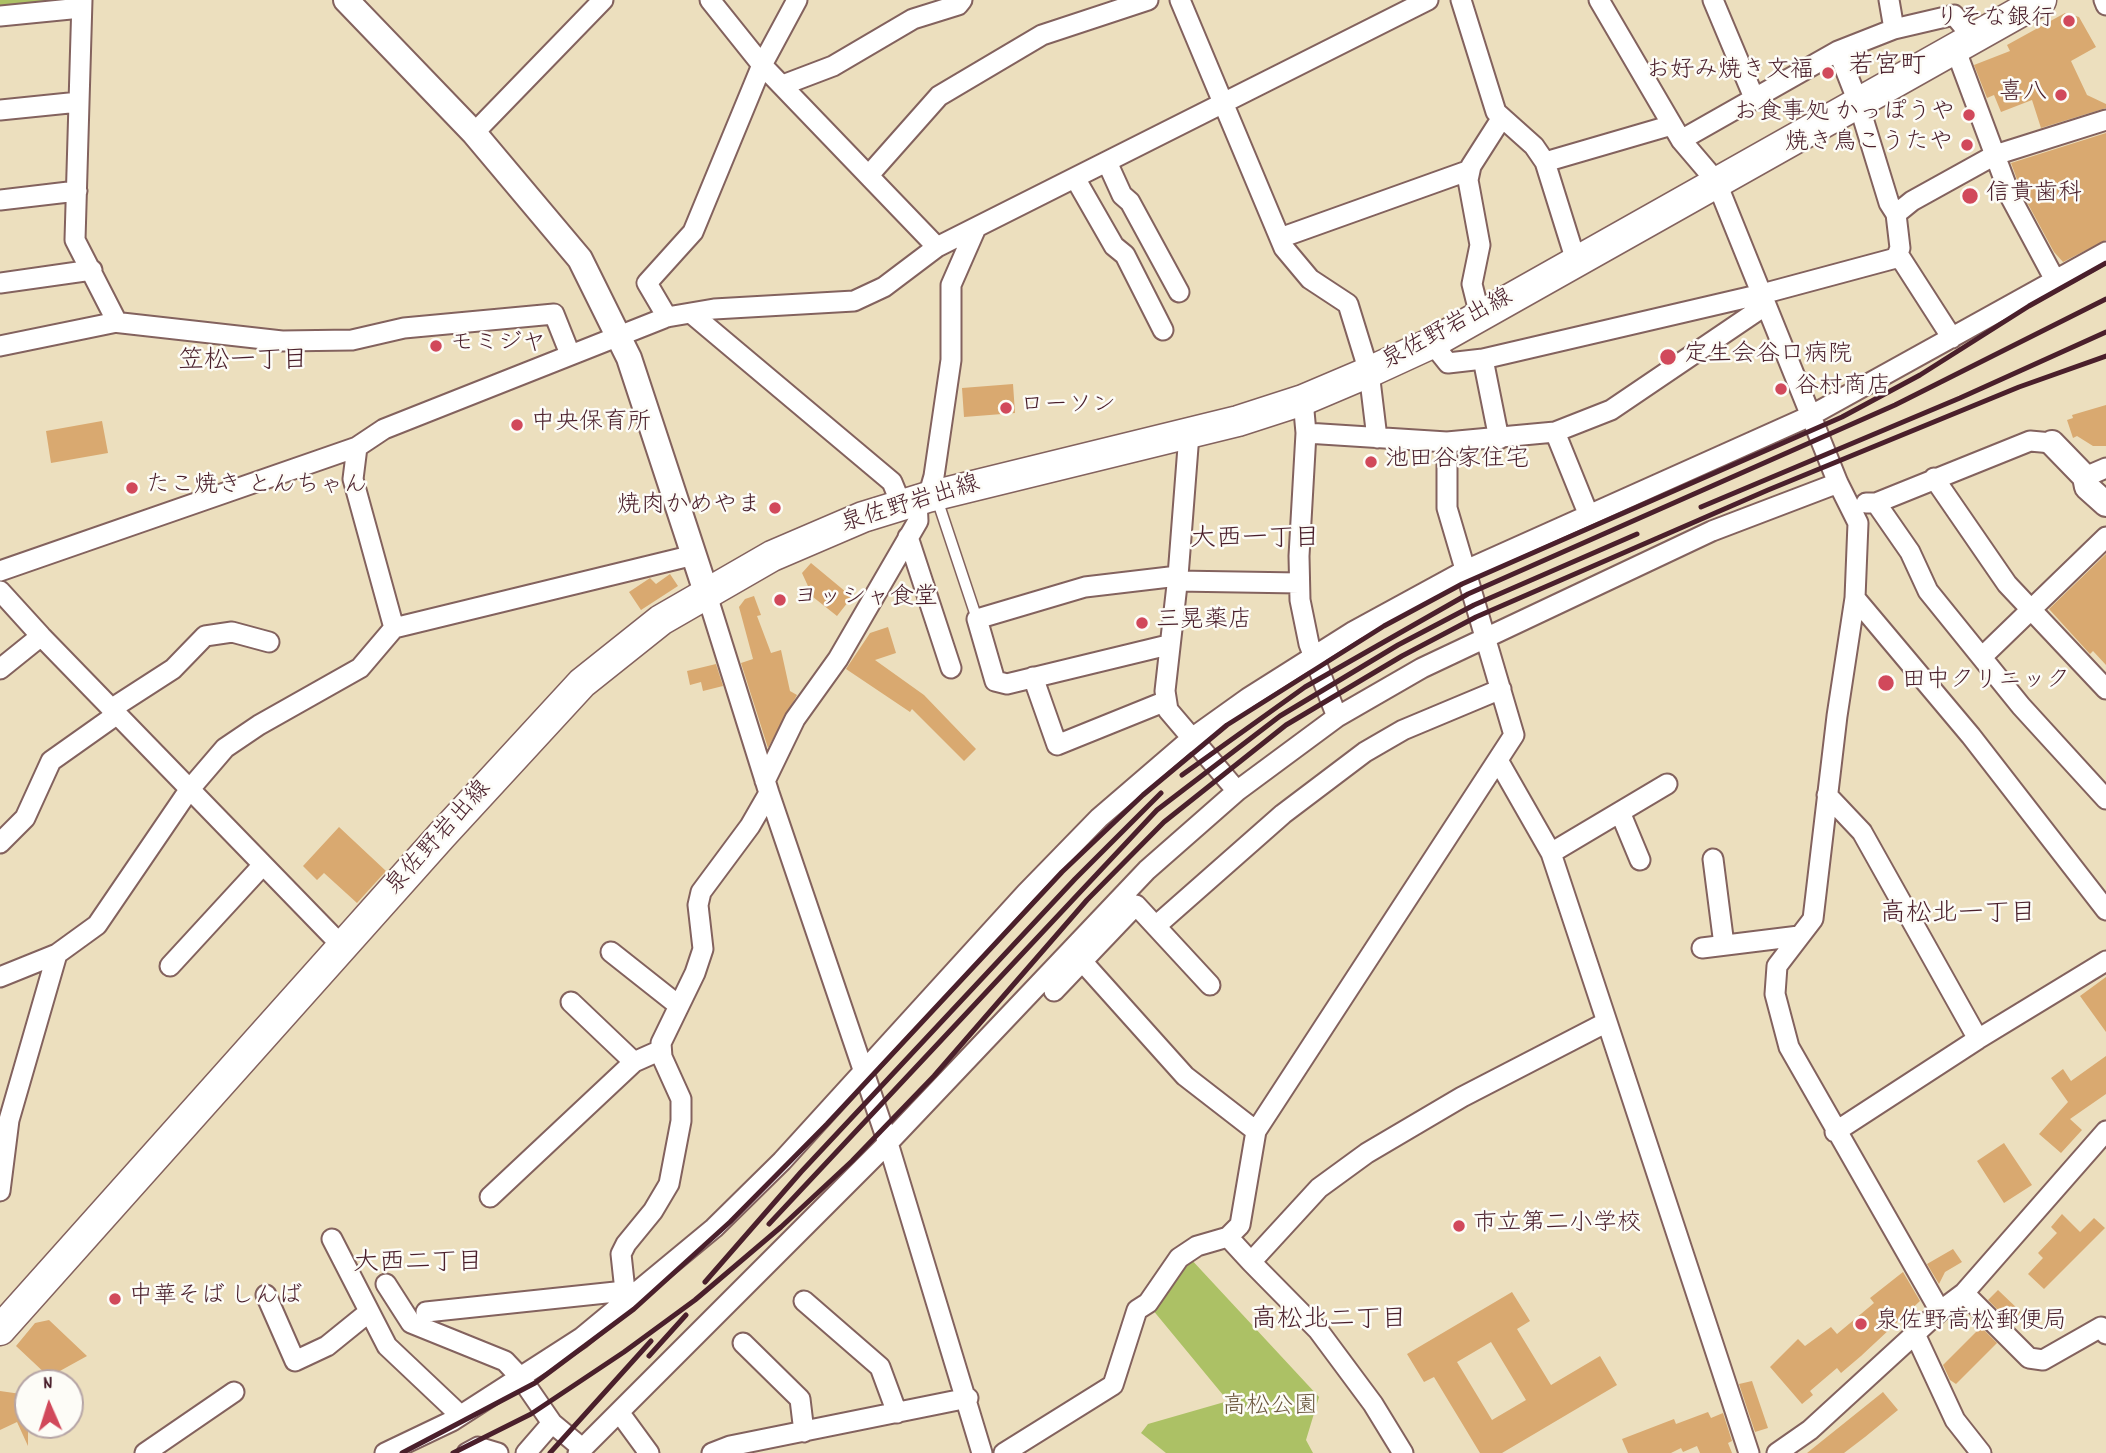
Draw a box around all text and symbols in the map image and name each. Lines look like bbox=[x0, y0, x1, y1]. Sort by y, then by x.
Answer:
place label: りそな銀行 bbox=[1935, 7, 2055, 35]
marker: りそな銀行 bbox=[2061, 13, 2077, 29]
district label: 若宮町 bbox=[1848, 52, 1926, 84]
place label: お好み焼き文福 bbox=[1646, 59, 1814, 87]
marker: お好み焼き文福 bbox=[1820, 65, 1836, 81]
place label: 喜八 bbox=[1999, 81, 2047, 109]
marker: 喜八 bbox=[2053, 87, 2069, 103]
place label: お食事処 かっぽうや bbox=[1734, 101, 1955, 129]
marker: お食事処 かっぽうや bbox=[1961, 107, 1977, 123]
place label: 焼き鳥こうたや bbox=[1785, 131, 1953, 159]
marker: 焼き鳥こうたや bbox=[1959, 137, 1975, 153]
place label: 信貴歯科 bbox=[1986, 182, 2082, 210]
marker: 信貴歯科 bbox=[1960, 186, 1980, 206]
street label: 泉佐野岩出線 bbox=[1378, 284, 1518, 378]
place label: モミジヤ bbox=[450, 332, 546, 360]
marker: モミジヤ bbox=[428, 338, 444, 354]
place label: 定生会谷口病院 bbox=[1684, 343, 1852, 371]
district label: 笠松一丁目 bbox=[178, 347, 308, 379]
marker: 定生会谷口病院 bbox=[1658, 347, 1678, 367]
place label: 谷村商店 bbox=[1795, 375, 1891, 403]
marker: 谷村商店 bbox=[1773, 381, 1789, 397]
place label: ローソン bbox=[1020, 394, 1116, 422]
marker: ローソン bbox=[998, 400, 1014, 416]
place label: 中央保育所 bbox=[531, 411, 651, 439]
marker: 中央保育所 bbox=[509, 417, 525, 433]
place label: 池田谷家住宅 bbox=[1385, 448, 1529, 476]
marker: 池田谷家住宅 bbox=[1363, 454, 1379, 470]
street label: 泉佐野岩出線 bbox=[838, 471, 984, 541]
place label: たこ焼き とんちゃん bbox=[146, 474, 367, 502]
marker: たこ焼き とんちゃん bbox=[124, 480, 140, 496]
place label: 焼肉かめやま bbox=[617, 494, 761, 522]
marker: 焼肉かめやま bbox=[767, 500, 783, 516]
district label: 大西一丁目 bbox=[1190, 525, 1320, 557]
place label: ヨッシャ食堂 bbox=[794, 586, 938, 614]
marker: ヨッシャ食堂 bbox=[772, 592, 788, 608]
place label: 三晃薬店 bbox=[1156, 609, 1252, 637]
marker: 三晃薬店 bbox=[1134, 615, 1150, 631]
place label: 田中クリニック bbox=[1902, 669, 2070, 697]
marker: 田中クリニック bbox=[1876, 673, 1896, 693]
street label: 泉佐野岩出線 bbox=[381, 776, 499, 902]
district label: 高松北一丁目 bbox=[1880, 900, 2036, 932]
place label: 市立第二小学校 bbox=[1473, 1212, 1641, 1240]
marker: 市立第二小学校 bbox=[1451, 1218, 1467, 1234]
district label: 大西二丁目 bbox=[353, 1249, 483, 1281]
place label: 中華そば しんば bbox=[129, 1285, 302, 1313]
marker: 中華そば しんば bbox=[107, 1291, 123, 1307]
district label: 高松北二丁目 bbox=[1251, 1306, 1407, 1338]
place label: 泉佐野高松郵便局 bbox=[1875, 1310, 2067, 1338]
marker: 泉佐野高松郵便局 bbox=[1853, 1316, 1869, 1332]
north arrow bbox=[14, 1369, 84, 1439]
text: N bbox=[43, 1371, 53, 1398]
park label: 高松公園 bbox=[1222, 1395, 1318, 1423]

